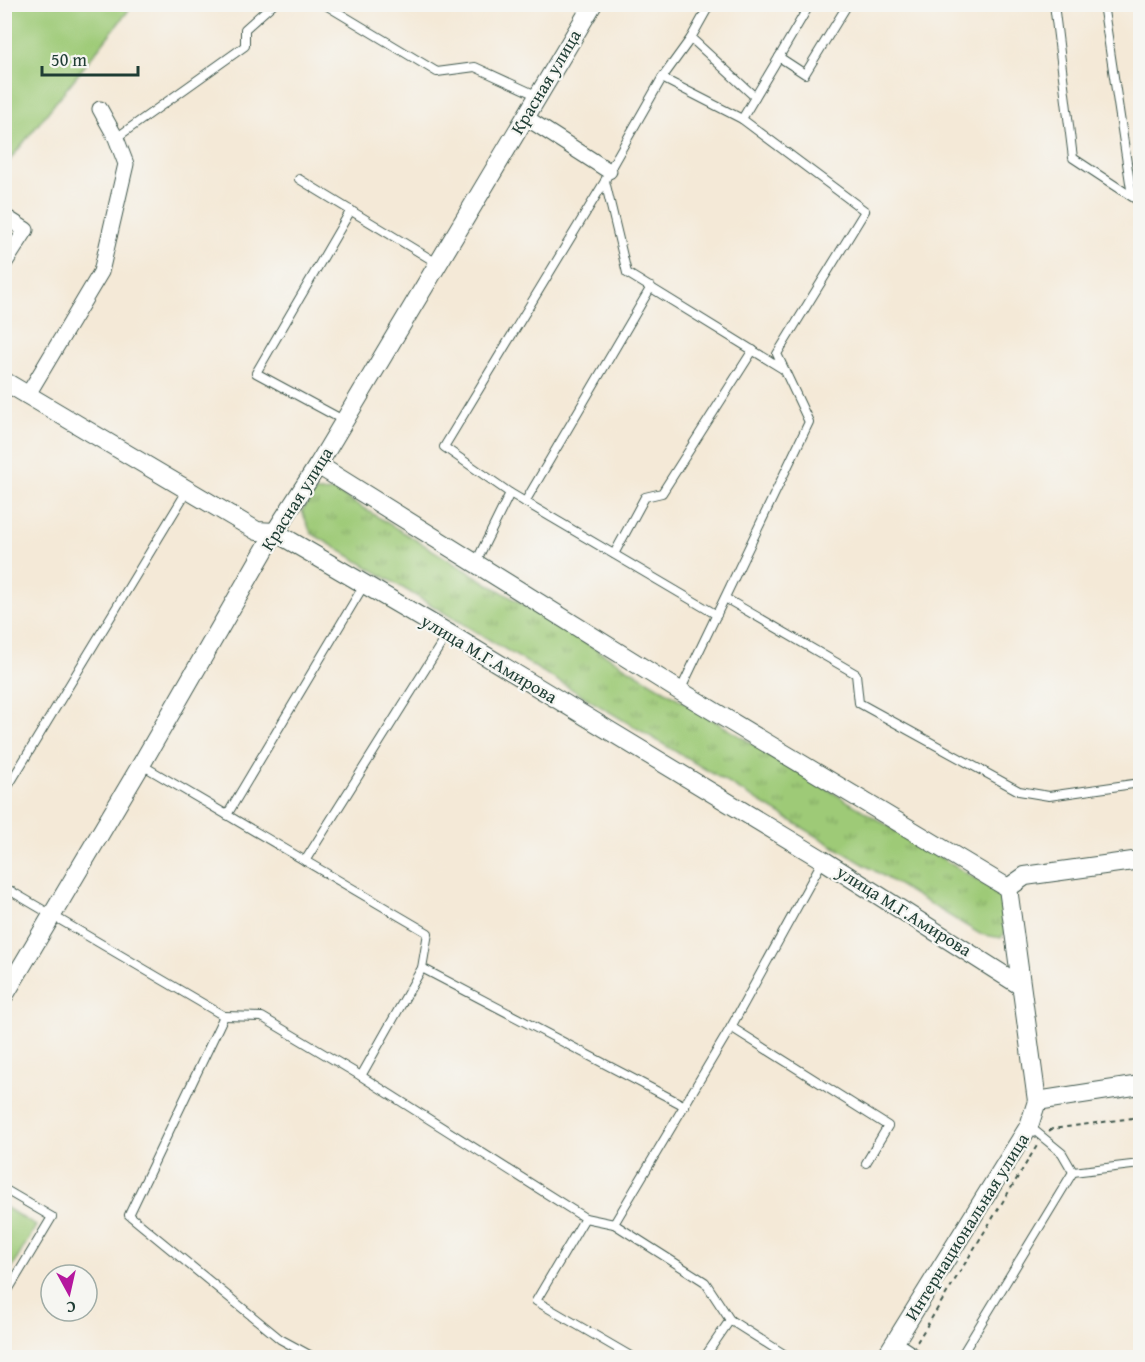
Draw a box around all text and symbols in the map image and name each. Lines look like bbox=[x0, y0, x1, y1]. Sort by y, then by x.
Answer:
street label: Красная улица bbox=[504, 24, 588, 139]
scale bar bbox=[42, 39, 138, 77]
text: 50 m bbox=[51, 46, 87, 73]
street label: Красная улица bbox=[254, 441, 340, 556]
street label: улица М.Г.Амирова bbox=[415, 607, 563, 710]
street label: улица М.Г.Амирова bbox=[831, 858, 977, 963]
street label: Интернациональная улица bbox=[898, 1127, 1036, 1326]
north arrow bbox=[39, 1263, 99, 1323]
text: С bbox=[65, 1295, 77, 1320]

